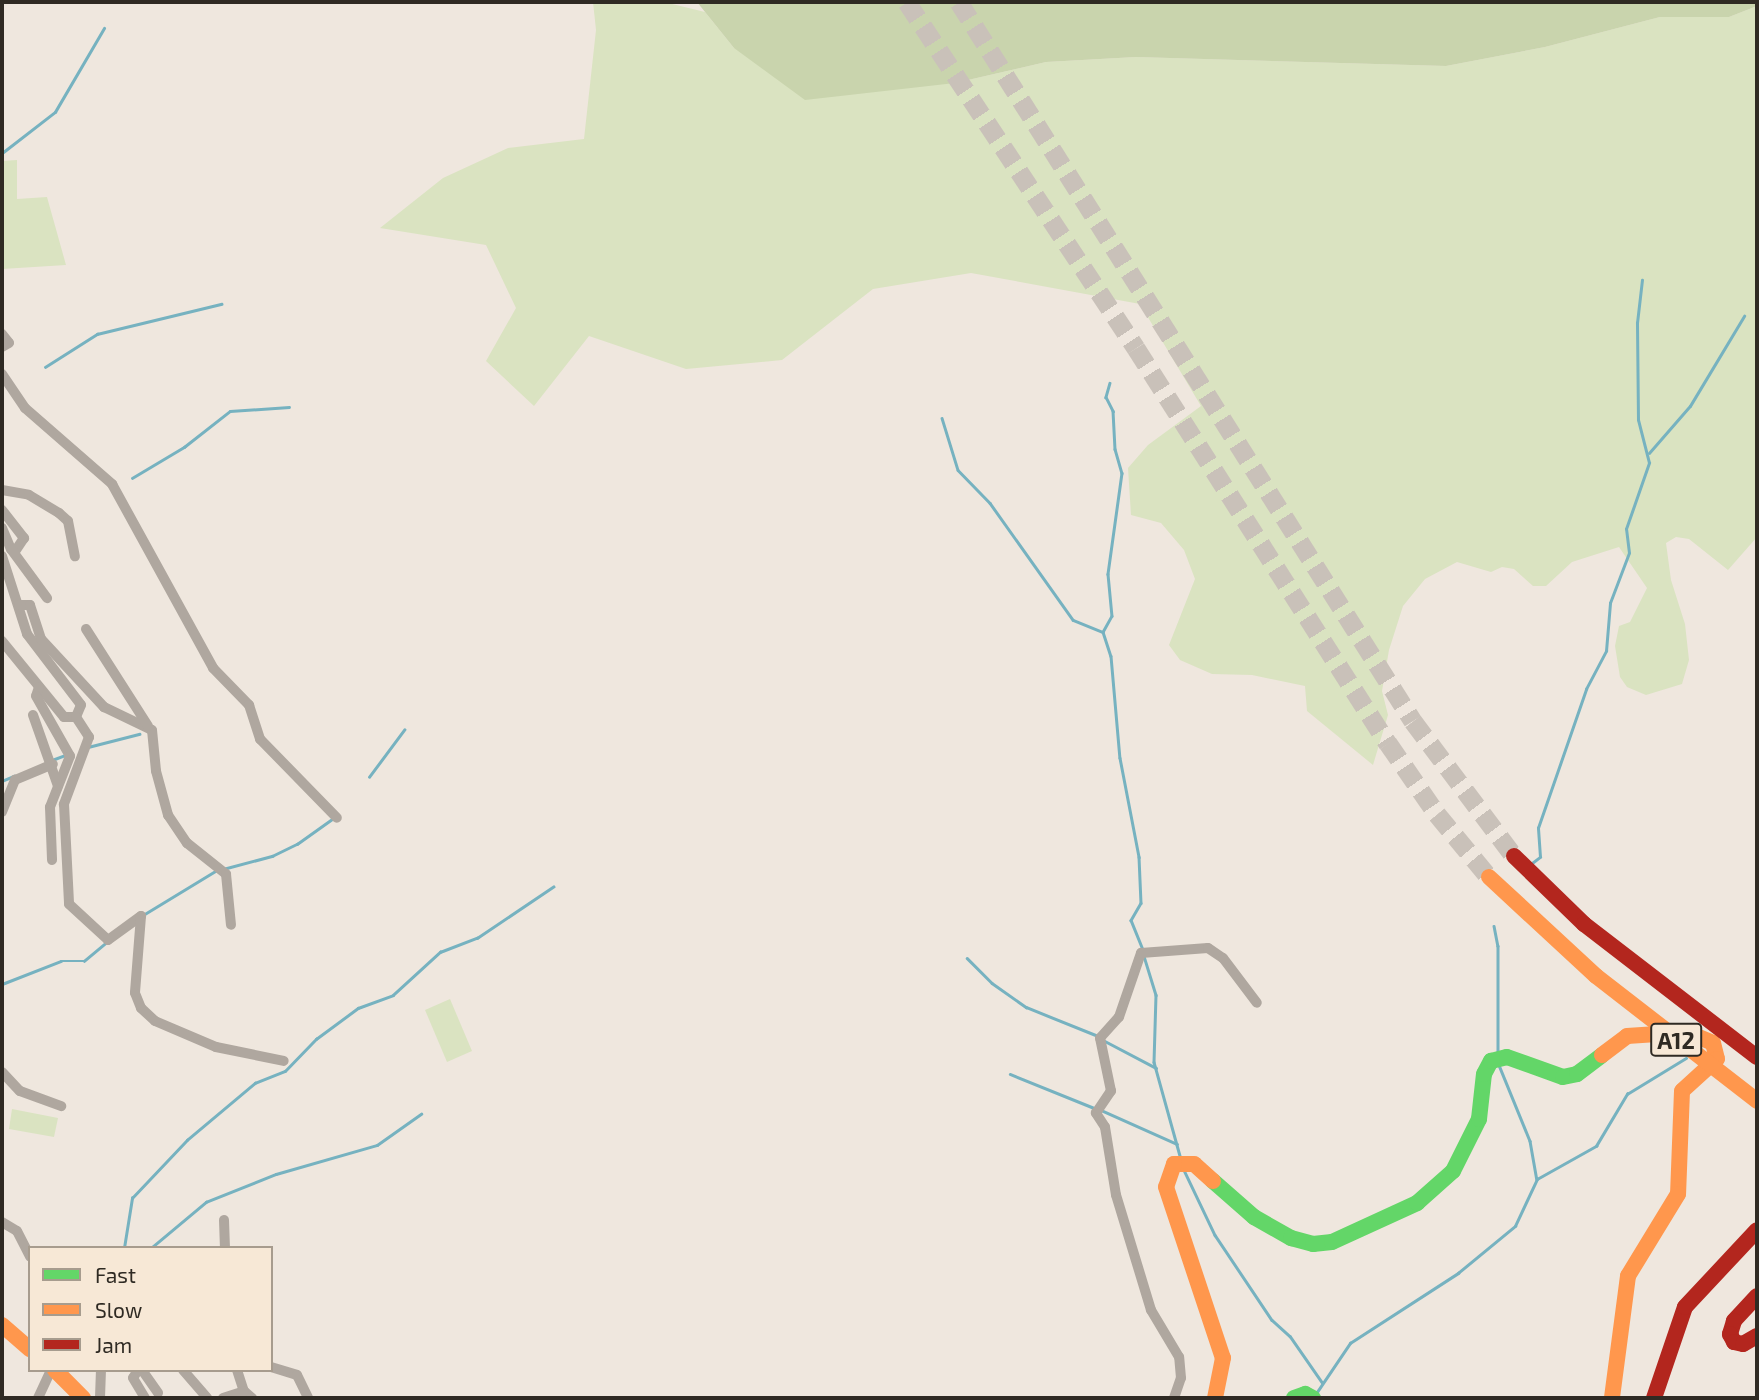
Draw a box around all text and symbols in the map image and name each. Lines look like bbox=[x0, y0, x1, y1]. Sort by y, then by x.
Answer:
road number: A12 bbox=[1650, 1021, 1702, 1060]
legend bbox=[28, 1246, 273, 1372]
text: Fast bbox=[95, 1262, 136, 1287]
text: Slow bbox=[95, 1297, 142, 1322]
text: Jam bbox=[95, 1332, 132, 1357]

